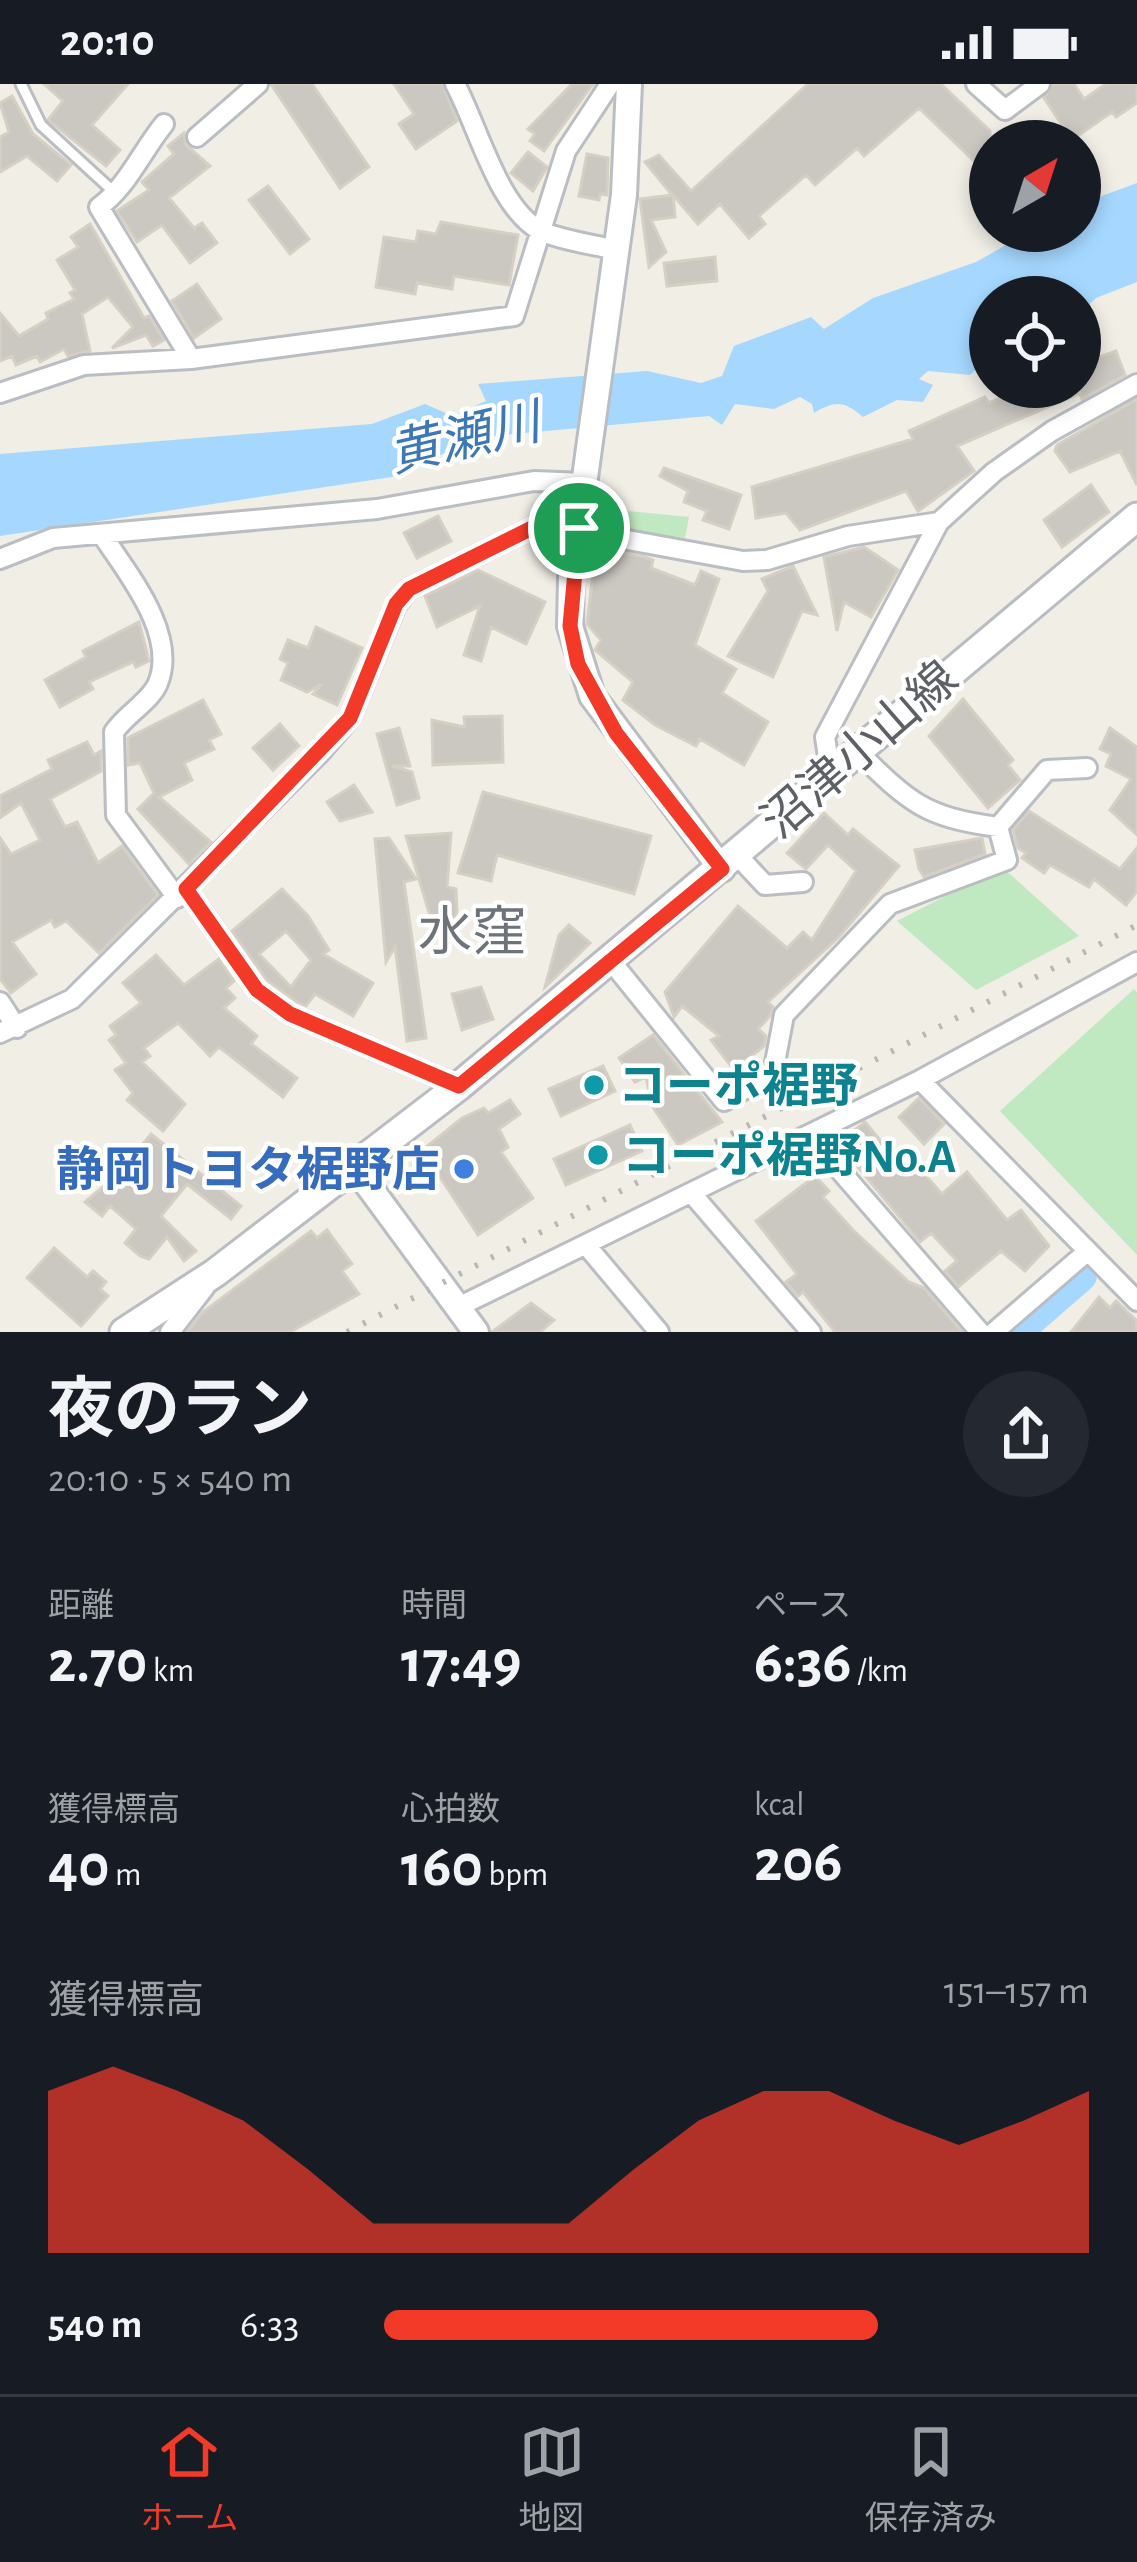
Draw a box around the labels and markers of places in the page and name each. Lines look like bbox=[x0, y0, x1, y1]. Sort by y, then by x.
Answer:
pin bbox=[528, 477, 630, 579]
place label: コーポ裾野 bbox=[618, 1060, 858, 1112]
marker: コーポ裾野 bbox=[581, 1072, 607, 1098]
place label: コーポ裾野No.A bbox=[622, 1130, 956, 1182]
marker: コーポ裾野No.A bbox=[585, 1142, 611, 1168]
place label: 静岡トヨタ裾野店 bbox=[56, 1145, 440, 1196]
marker: 静岡トヨタ裾野店 bbox=[451, 1156, 477, 1182]

